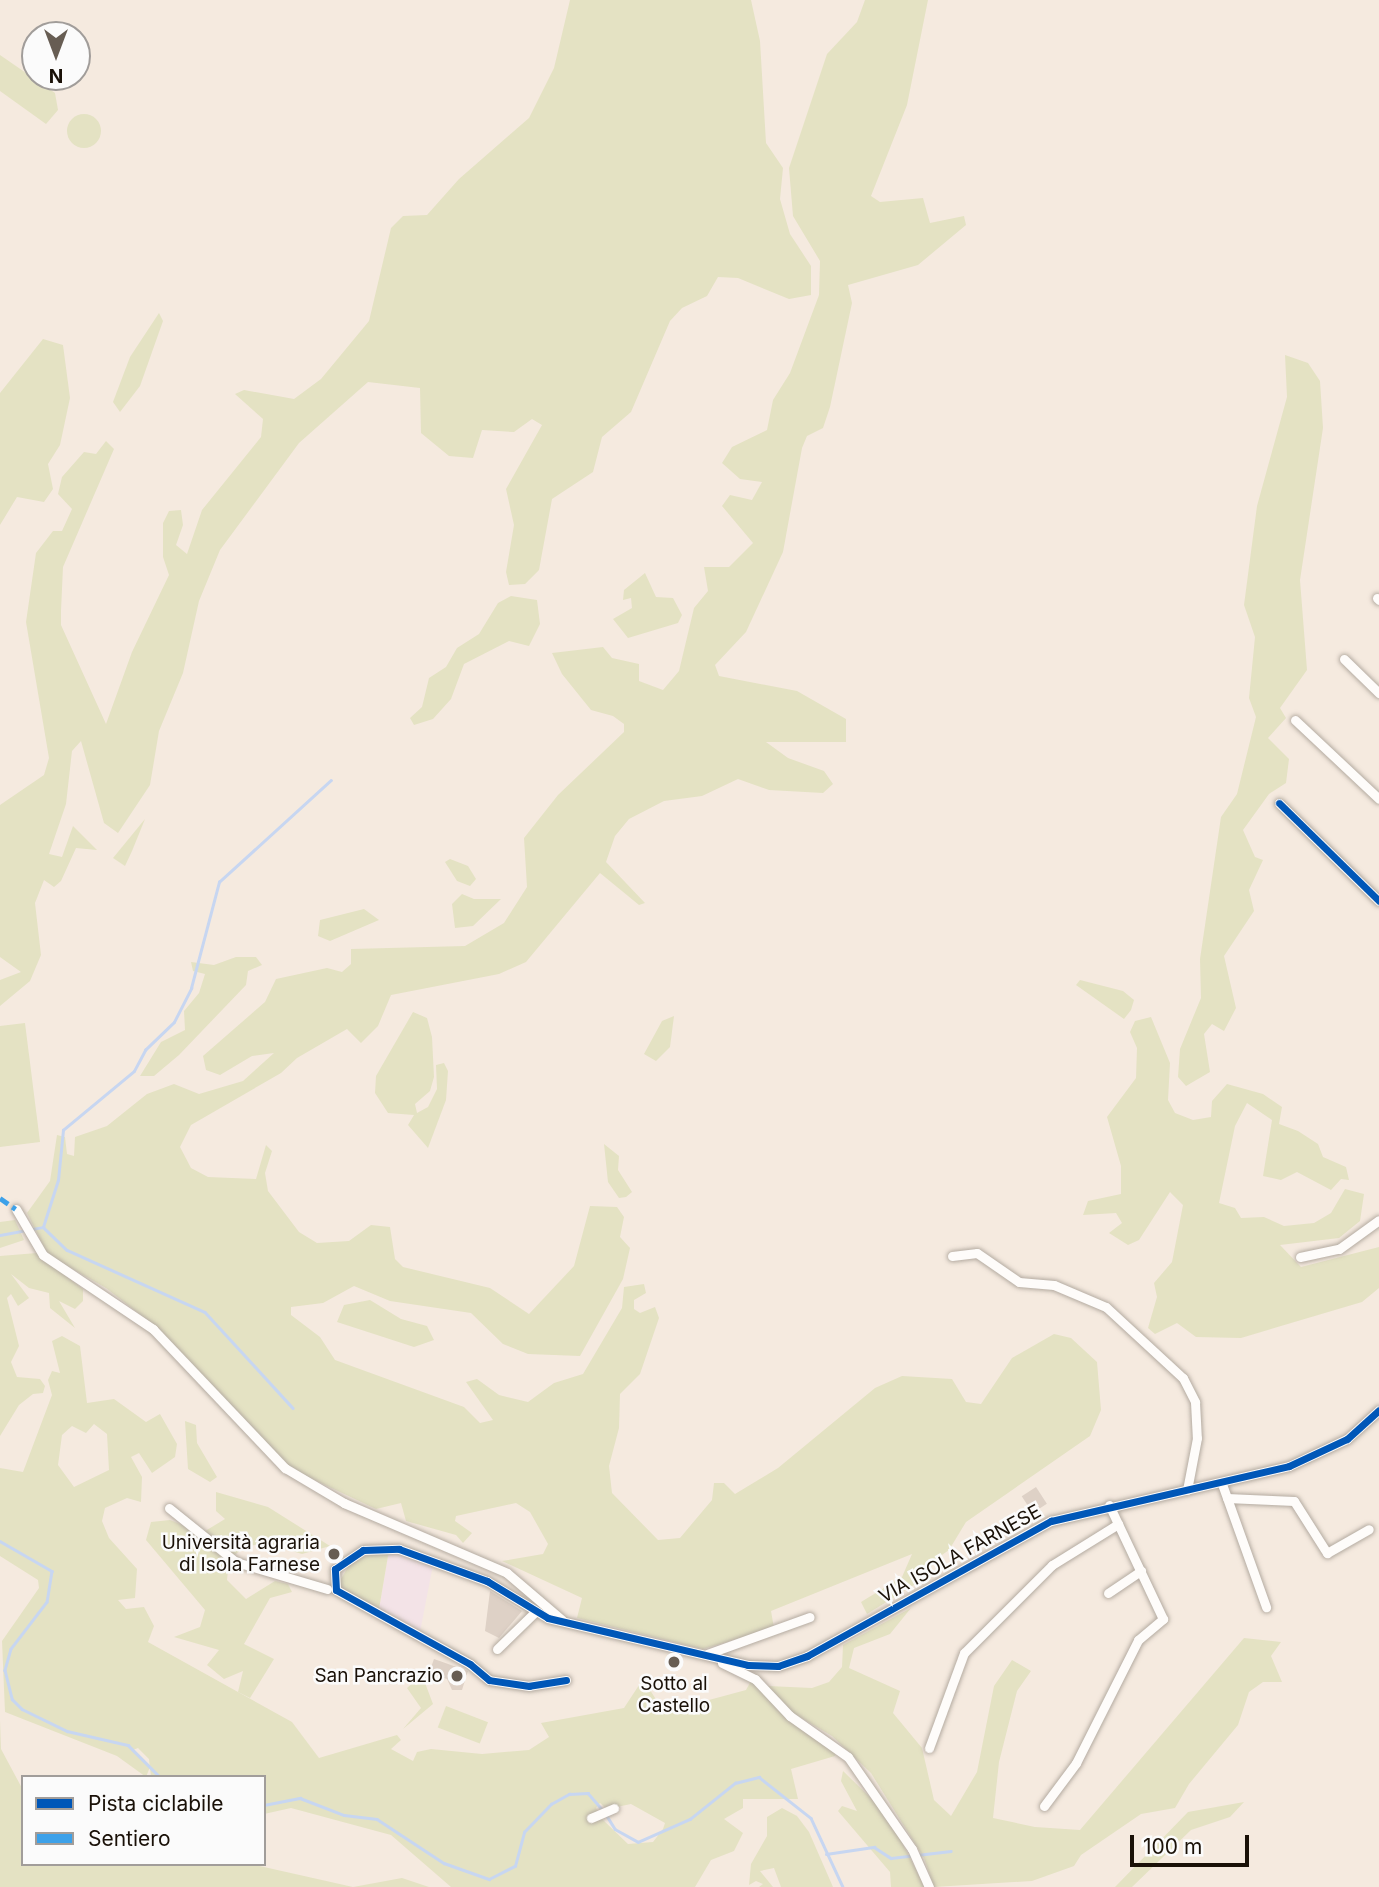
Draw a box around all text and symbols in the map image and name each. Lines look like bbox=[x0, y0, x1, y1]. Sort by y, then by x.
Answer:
north arrow bbox=[21, 21, 91, 91]
text: N bbox=[49, 64, 63, 87]
street label: VIA ISOLA FARNESE bbox=[875, 1500, 1045, 1608]
place label: Università agraria di Isola Farnese bbox=[162, 1532, 320, 1576]
marker: Università agraria di Isola Farnese bbox=[326, 1546, 342, 1562]
marker: Sotto al Castello bbox=[666, 1654, 682, 1670]
place label: San Pancrazio bbox=[314, 1665, 443, 1687]
marker: San Pancrazio bbox=[449, 1668, 465, 1684]
place label: Sotto al Castello bbox=[638, 1673, 710, 1717]
legend bbox=[21, 1775, 266, 1866]
text: Pista ciclabile bbox=[88, 1791, 224, 1816]
scale bar bbox=[1134, 1820, 1253, 1864]
text: Sentiero bbox=[88, 1826, 170, 1851]
text: 100 m bbox=[1143, 1834, 1202, 1859]

